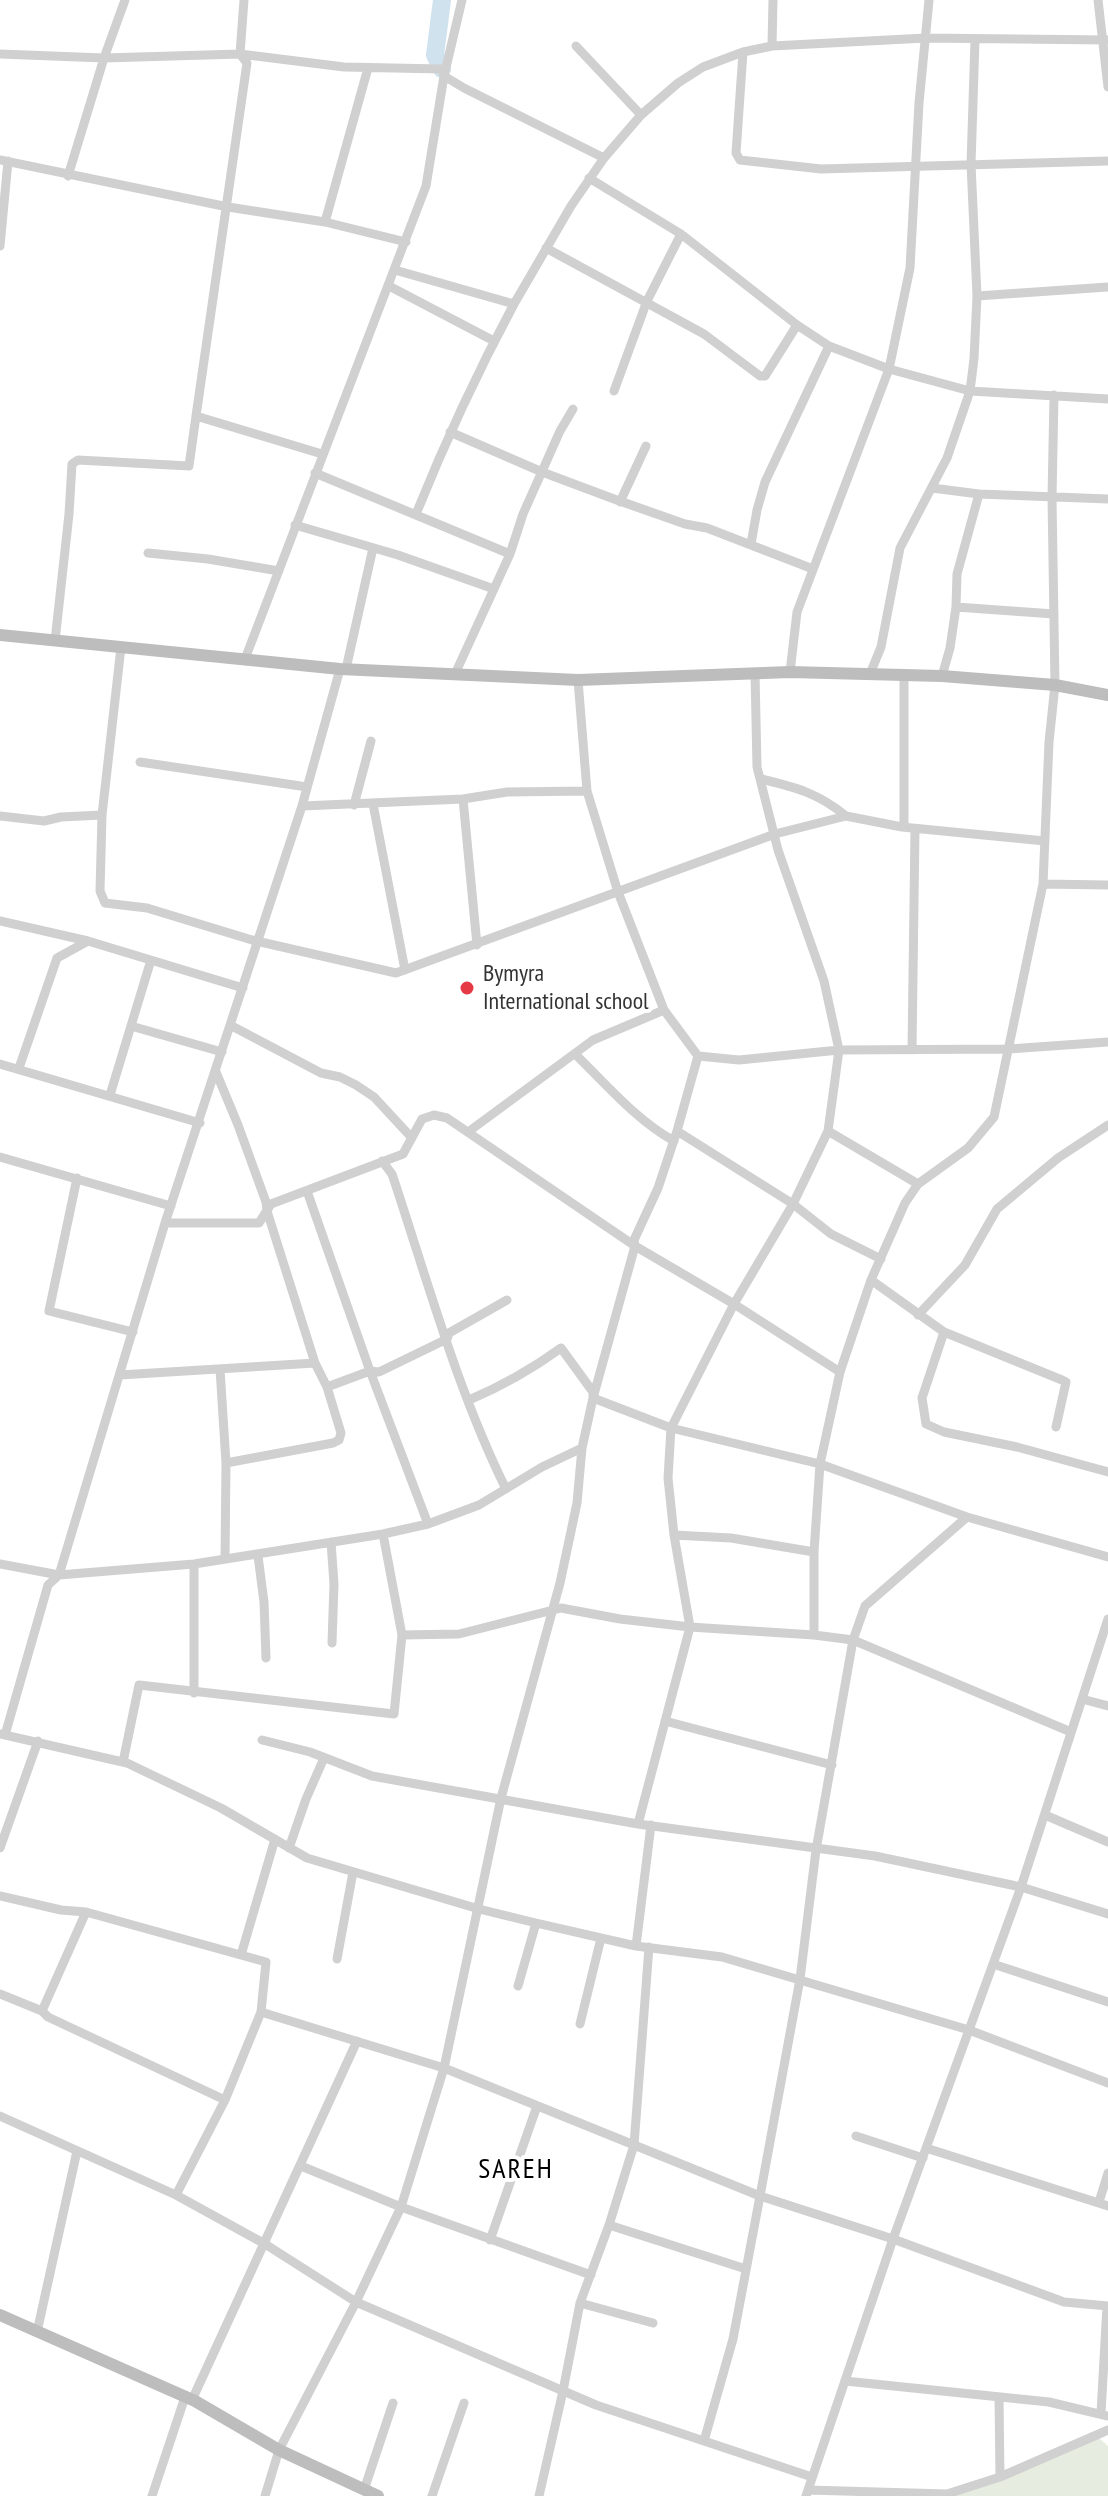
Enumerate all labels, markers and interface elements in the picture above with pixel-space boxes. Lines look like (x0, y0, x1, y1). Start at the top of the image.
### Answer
place label: Bymyra International school (483, 960, 649, 1016)
marker: Bymyra International school (458, 979, 476, 997)
district label: SAREH (478, 2153, 554, 2187)

